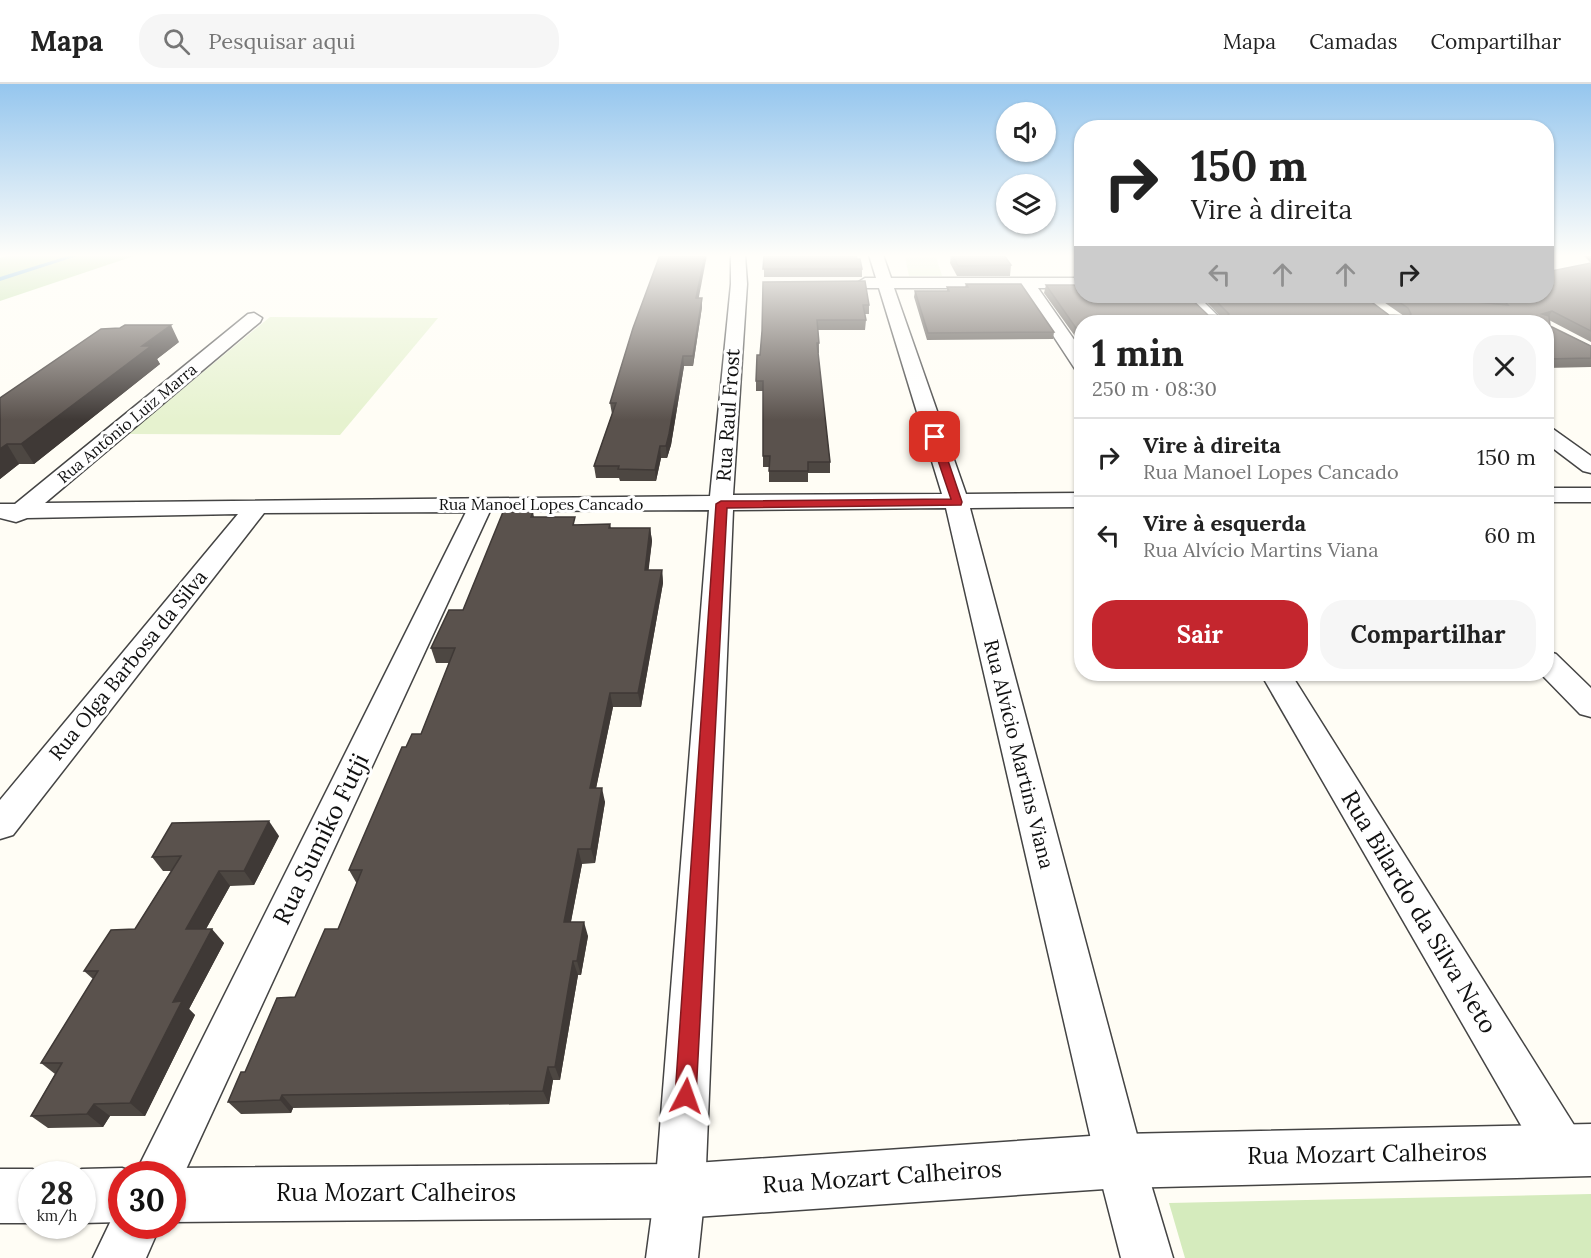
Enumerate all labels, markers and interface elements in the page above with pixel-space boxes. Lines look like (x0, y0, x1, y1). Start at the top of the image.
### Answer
search box (139, 14, 559, 68)
text: Mapa (30, 23, 103, 59)
icon: search (160, 25, 193, 58)
text: Pesquisar aqui (208, 27, 355, 55)
text: Mapa (1223, 28, 1276, 55)
text: Camadas (1309, 28, 1397, 55)
text: Compartilhar (1430, 28, 1561, 55)
map controls (996, 102, 1056, 234)
button: sound (996, 102, 1056, 162)
text: 150 m (1191, 139, 1307, 193)
icon: right (1092, 144, 1170, 222)
button: layers (996, 174, 1056, 234)
text: Vire à direita (1191, 192, 1352, 226)
icon: left (1203, 258, 1236, 291)
icon: ahead (1266, 258, 1299, 291)
icon: ahead (1329, 258, 1362, 291)
icon: right (1392, 258, 1425, 291)
text: 1 min (1092, 330, 1184, 376)
button: close (1473, 335, 1536, 398)
street label: Rua Raul Frost (710, 347, 745, 482)
street label: Rua Antônio Luiz Marra (53, 359, 201, 487)
text: 250 m · 08:30 (1092, 376, 1217, 401)
pin (909, 411, 960, 462)
icon: arrive (918, 420, 951, 453)
text: Vire à direita (1143, 431, 1281, 459)
icon: right (1092, 441, 1125, 474)
text: 150 m (1477, 443, 1536, 471)
text: Rua Manoel Lopes Cancado (1143, 459, 1399, 484)
street label: Rua Manoel Lopes Cancado (439, 494, 643, 514)
text: Vire à esquerda (1143, 509, 1306, 537)
icon: left (1092, 519, 1125, 552)
text: 60 m (1484, 521, 1536, 549)
text: Rua Alvício Martins Viana (1143, 537, 1379, 562)
street label: Rua Olga Barbosa da Silva (43, 565, 212, 765)
button: Sair (1092, 600, 1308, 669)
button: Compartilhar (1320, 600, 1536, 669)
street label: Rua Alvício Martins Viana (979, 637, 1060, 871)
street label: Rua Sumiko Futji (266, 748, 375, 929)
street label: Rua Bilardo da Silva Neto (1335, 785, 1504, 1039)
position arrow (654, 1064, 718, 1128)
street label: Rua Mozart Calheiros (1247, 1136, 1487, 1171)
street label: Rua Mozart Calheiros (761, 1153, 1003, 1200)
speed limit sign: 30 (108, 1161, 186, 1239)
text: 28 (40, 1174, 74, 1212)
street label: Rua Mozart Calheiros (276, 1177, 516, 1208)
text: km/h (37, 1206, 77, 1225)

